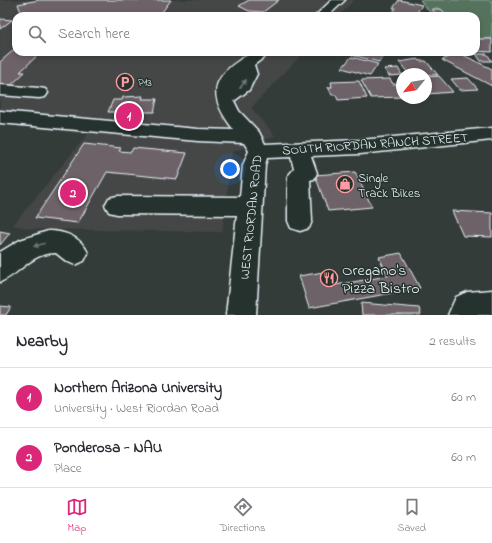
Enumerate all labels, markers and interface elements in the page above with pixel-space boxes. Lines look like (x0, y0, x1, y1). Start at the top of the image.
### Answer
search box (12, 12, 480, 56)
icon: search (26, 23, 48, 45)
text: Search here (58, 23, 130, 45)
north arrow (396, 68, 432, 104)
parking icon: P13 (115, 72, 135, 92)
place label: P13 (138, 75, 152, 91)
one-way arrow (239, 79, 247, 90)
pin: 1 (116, 101, 142, 131)
street label: SOUTH RIORDAN RANCH STREET (282, 128, 469, 160)
street label: WEST RIORDAN ROAD (236, 154, 267, 280)
your location (220, 159, 240, 179)
place label: Single Track Bikes (358, 169, 421, 203)
shop icon: Single Track Bikes (335, 174, 355, 194)
pin: 2 (60, 178, 86, 208)
one-way arrow (33, 242, 45, 248)
place label: Oregano's Pizza Bistro (342, 259, 420, 301)
restaurant icon: Oregano's Pizza Bistro (319, 268, 339, 288)
text: Nearby (16, 329, 68, 354)
text: 2 results (429, 332, 476, 351)
text: Northern Arizona University (54, 377, 222, 399)
text: 1 (27, 388, 31, 407)
text: 60 m (451, 388, 476, 407)
text: University · West Riordan Road (54, 399, 219, 418)
text: Ponderosa - NAU (54, 437, 162, 459)
text: 2 (26, 448, 32, 467)
text: 60 m (451, 448, 476, 467)
text: Place (54, 459, 82, 478)
tab: Map (66, 496, 88, 536)
tab: Directions (220, 496, 265, 536)
tab: Saved (397, 496, 426, 536)

